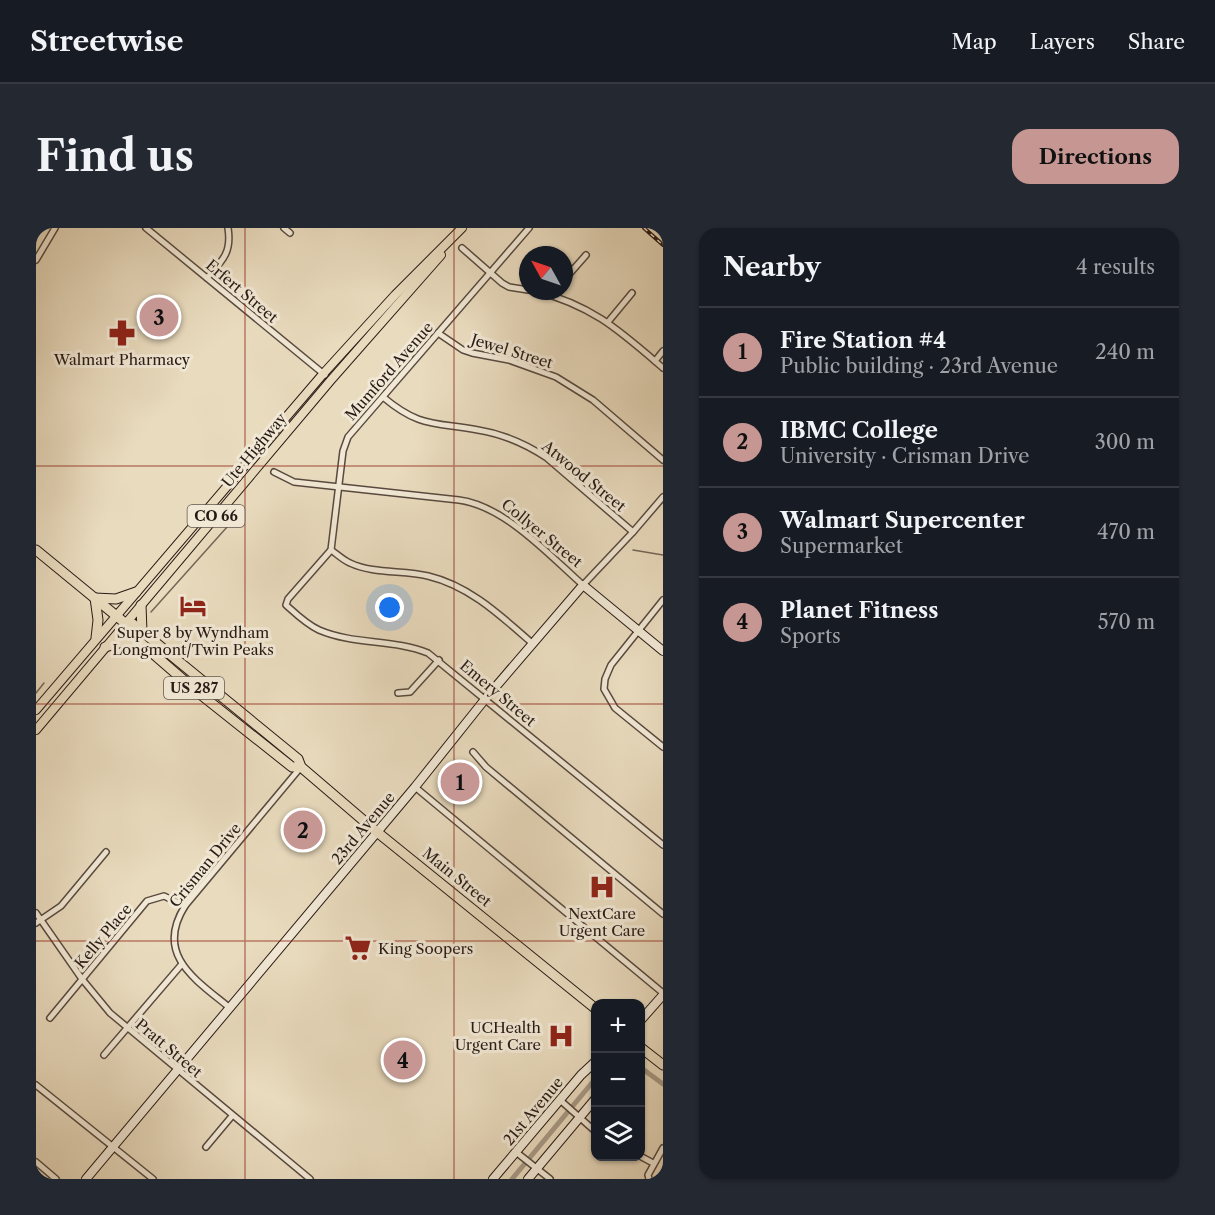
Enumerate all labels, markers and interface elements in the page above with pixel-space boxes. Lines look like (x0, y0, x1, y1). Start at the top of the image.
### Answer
text: Streetwise (30, 24, 184, 58)
text: Map (952, 29, 997, 54)
text: Layers (1030, 29, 1095, 54)
text: Share (1128, 29, 1185, 54)
button: Directions (1012, 129, 1179, 184)
text: Find us (36, 130, 194, 182)
north arrow (519, 246, 573, 300)
text: Nearby (723, 251, 821, 283)
street label: Erfert Street (202, 255, 282, 327)
text: 4 results (1076, 255, 1155, 279)
pin: 3 (140, 294, 178, 340)
pharmacy icon: Walmart Pharmacy (107, 318, 137, 348)
street label: Mumford Avenue (341, 318, 437, 424)
text: Fire Station #4 (780, 327, 946, 354)
street label: Jewel Street (467, 329, 556, 373)
text: 1 (738, 340, 747, 364)
text: 240 m (1095, 340, 1155, 364)
place label: Walmart Pharmacy (53, 350, 191, 369)
text: Public building · 23rd Avenue (780, 354, 1058, 378)
street label: Ute Highway (217, 409, 291, 491)
text: IBMC College (780, 417, 938, 444)
text: 2 (737, 430, 748, 454)
text: 300 m (1095, 430, 1155, 454)
street label: Atwood Street (537, 436, 630, 516)
text: University · Crisman Drive (780, 444, 1030, 468)
street label: Collyer Street (498, 495, 587, 572)
road number: CO 66 (188, 505, 244, 527)
text: Walmart Supercenter (780, 507, 1025, 534)
text: 3 (737, 520, 748, 544)
text: 470 m (1097, 520, 1155, 544)
text: Supermarket (780, 534, 903, 558)
hotel icon: Super 8 by Wyndham Longmont/Twin Peaks (178, 591, 208, 621)
your location (375, 593, 404, 622)
text: Planet Fitness (780, 597, 938, 624)
text: 4 (737, 610, 748, 634)
text: 570 m (1098, 610, 1155, 634)
place label: Super 8 by Wyndham Longmont/Twin Peaks (112, 623, 274, 659)
text: Sports (780, 624, 841, 648)
street label: Emery Street (456, 656, 540, 731)
road number: US 287 (164, 677, 224, 699)
pin: 1 (440, 760, 480, 804)
street label: 23rd Avenue (327, 788, 399, 868)
pin: 2 (284, 808, 322, 852)
street label: Crisman Drive (165, 819, 245, 911)
street label: Main Street (419, 843, 496, 911)
hospital icon: NextCare Urgent Care (587, 872, 617, 902)
street label: Kelly Place (70, 900, 136, 972)
place label: NextCare Urgent Care (559, 904, 645, 940)
supermarket icon: King Soopers (343, 933, 373, 963)
place label: King Soopers (378, 939, 473, 958)
map controls (591, 999, 645, 1161)
button: + (591, 999, 645, 1053)
street label: Pratt Street (132, 1015, 207, 1082)
place label: UCHealth Urgent Care (455, 1018, 542, 1054)
hospital icon: UCHealth Urgent Care (546, 1021, 576, 1051)
pin: 4 (384, 1038, 422, 1082)
button: − (591, 1053, 645, 1107)
street label: 21st Avenue (499, 1073, 567, 1149)
button: layers (591, 1107, 645, 1161)

